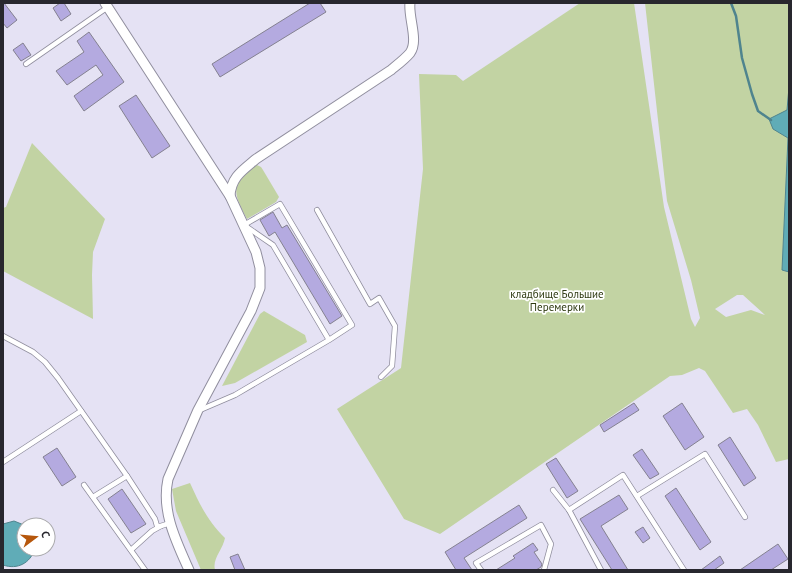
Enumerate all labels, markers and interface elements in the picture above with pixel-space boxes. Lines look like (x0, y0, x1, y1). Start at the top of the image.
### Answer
park label: кладбище Большие Перемерки (510, 287, 604, 314)
north arrow (16, 517, 56, 557)
text: С (38, 529, 53, 539)

